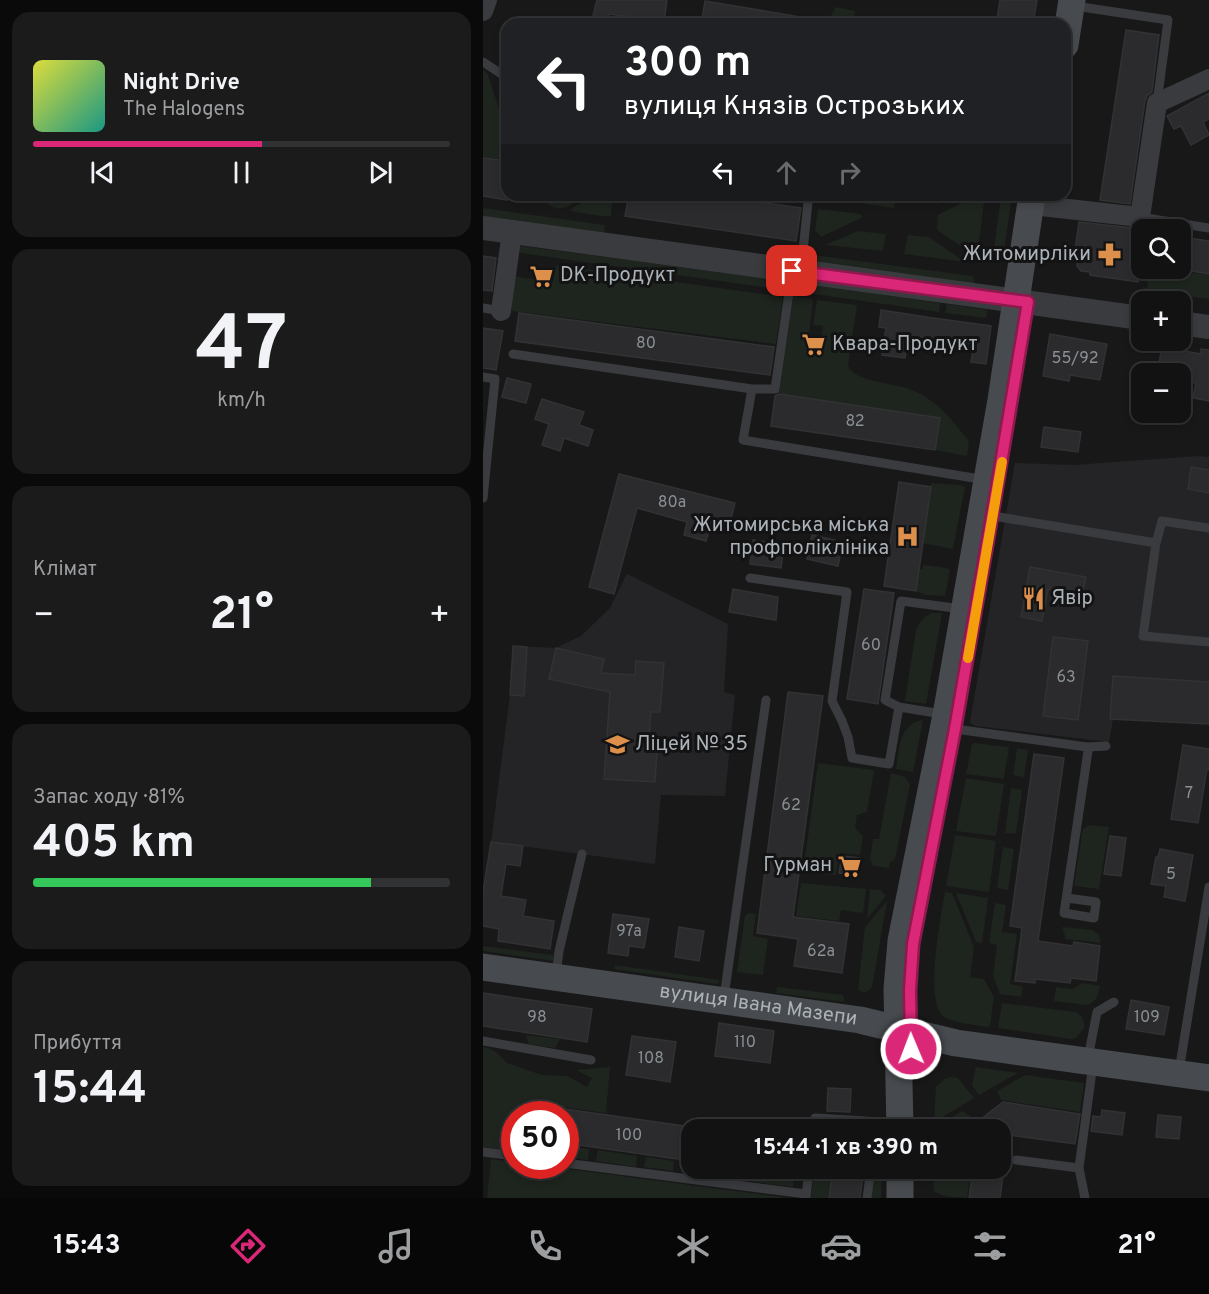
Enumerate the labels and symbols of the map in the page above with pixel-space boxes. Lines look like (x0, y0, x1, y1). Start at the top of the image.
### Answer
place label: Житомирліки (962, 242, 1091, 268)
pharmacy icon: Житомирліки (1096, 242, 1122, 268)
pin (766, 245, 817, 296)
supermarket icon: DK-Продукт (529, 263, 555, 289)
place label: DK-Продукт (560, 263, 675, 289)
supermarket icon: Квара-Продукт (801, 332, 827, 358)
place label: Квара-Продукт (832, 332, 977, 358)
house number: 80 (636, 334, 656, 354)
house number: 55/92 (1051, 349, 1099, 369)
house number: 82 (845, 412, 865, 432)
house number: 80а (658, 493, 686, 513)
place label: Житомирська міська профполіклініка (693, 513, 889, 562)
hospital icon: Житомирська міська профполіклініка (894, 524, 920, 550)
restaurant icon: Явір (1020, 586, 1046, 612)
place label: Явір (1051, 586, 1093, 612)
house number: 60 (861, 636, 881, 656)
house number: 63 (1056, 668, 1076, 688)
school or university icon: Ліцей № 35 (604, 732, 630, 758)
place label: Ліцей № 35 (635, 732, 748, 758)
house number: 7 (1185, 784, 1193, 804)
house number: 62 (781, 796, 801, 816)
place label: Гурман (763, 853, 832, 879)
supermarket icon: Гурман (837, 853, 863, 879)
house number: 5 (1166, 865, 1176, 885)
house number: 97а (616, 922, 642, 942)
house number: 62а (807, 942, 835, 962)
street label: вулиця Івана Мазепи (658, 979, 859, 1032)
house number: 98 (527, 1008, 547, 1028)
house number: 109 (1134, 1008, 1160, 1028)
position arrow (879, 1017, 943, 1081)
house number: 110 (734, 1033, 756, 1053)
house number: 108 (638, 1049, 664, 1069)
speed limit sign: 50 (501, 1101, 579, 1179)
house number: 100 (616, 1126, 642, 1146)

